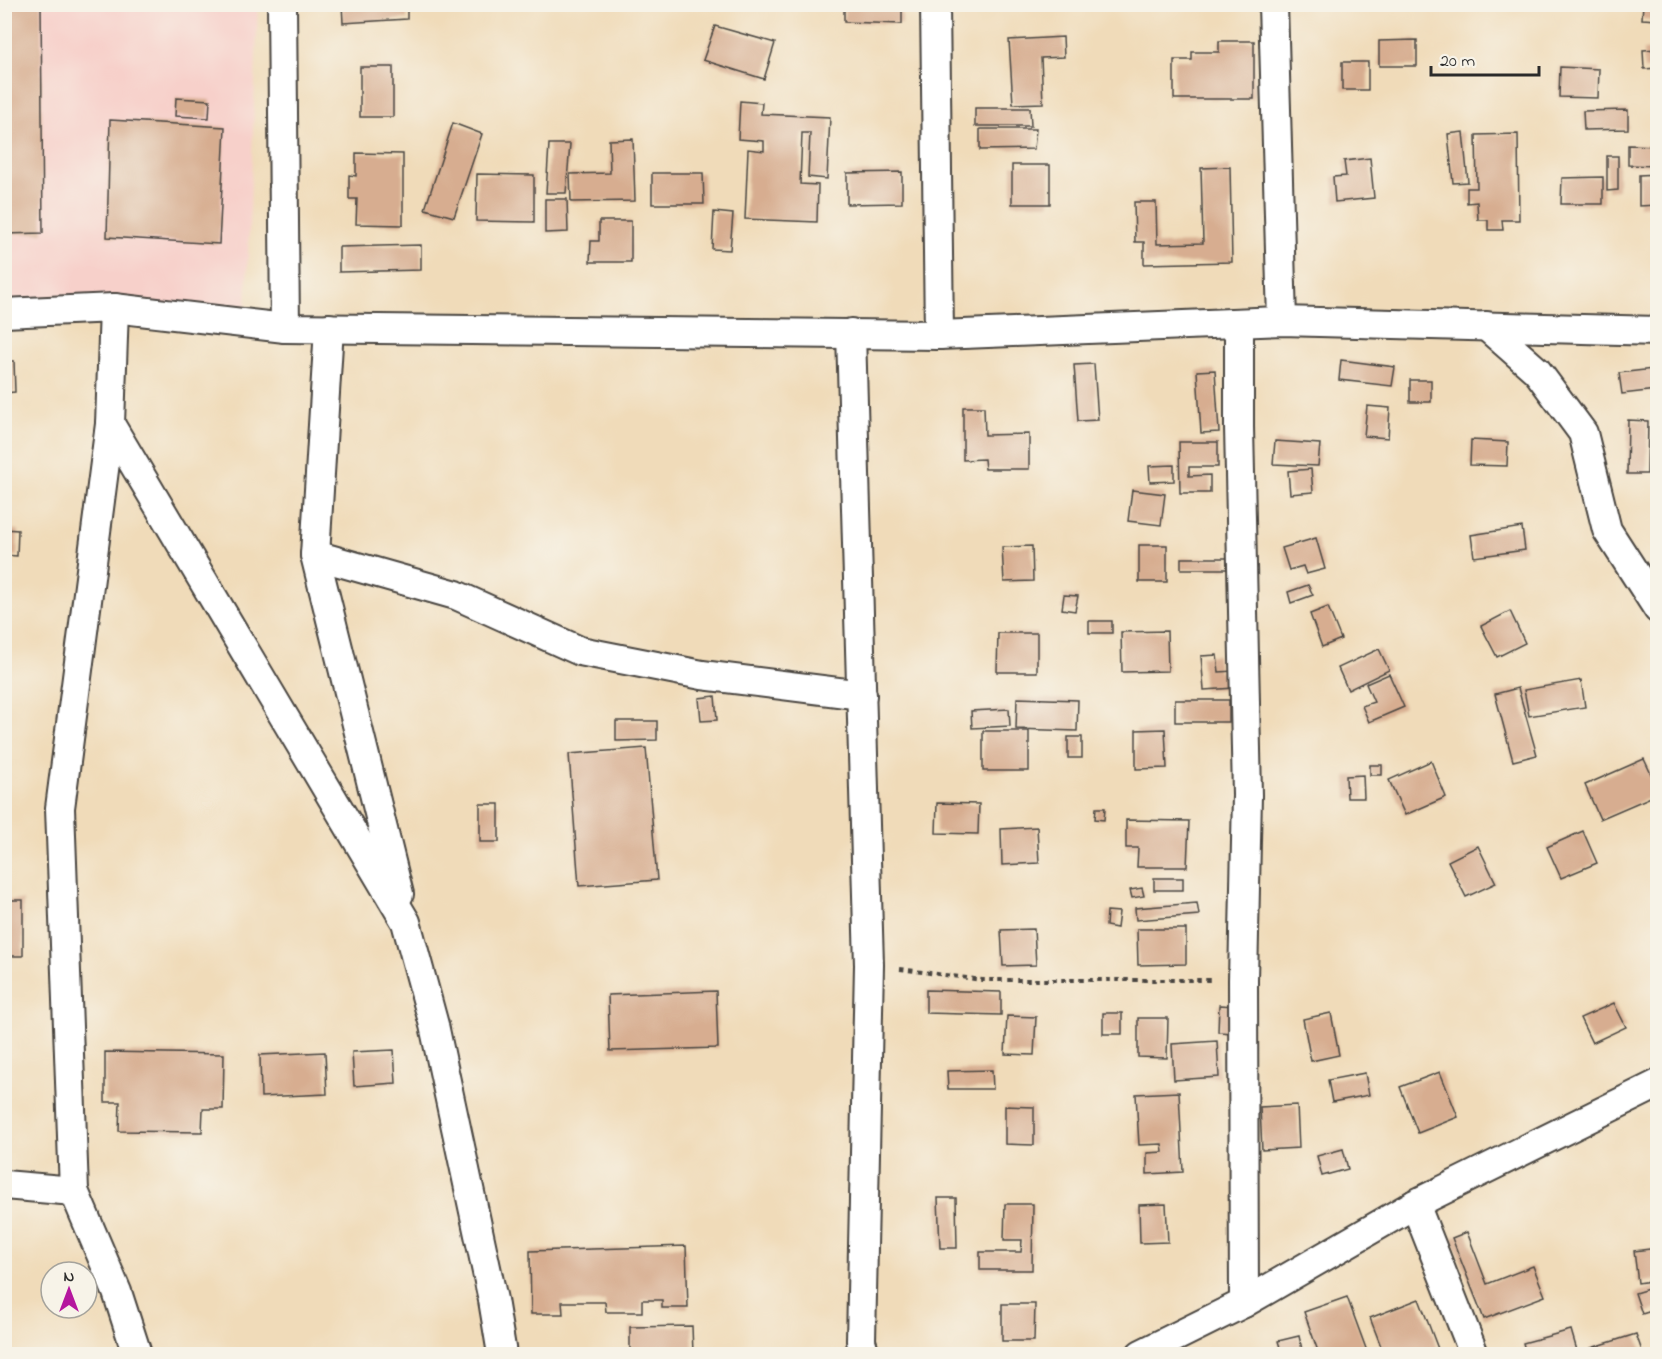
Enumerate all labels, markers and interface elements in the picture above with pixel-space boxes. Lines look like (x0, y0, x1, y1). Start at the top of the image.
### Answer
scale bar (1431, 39, 1539, 77)
text: 20 m (1440, 49, 1475, 75)
north arrow (39, 1260, 99, 1320)
text: N (64, 1265, 75, 1289)

